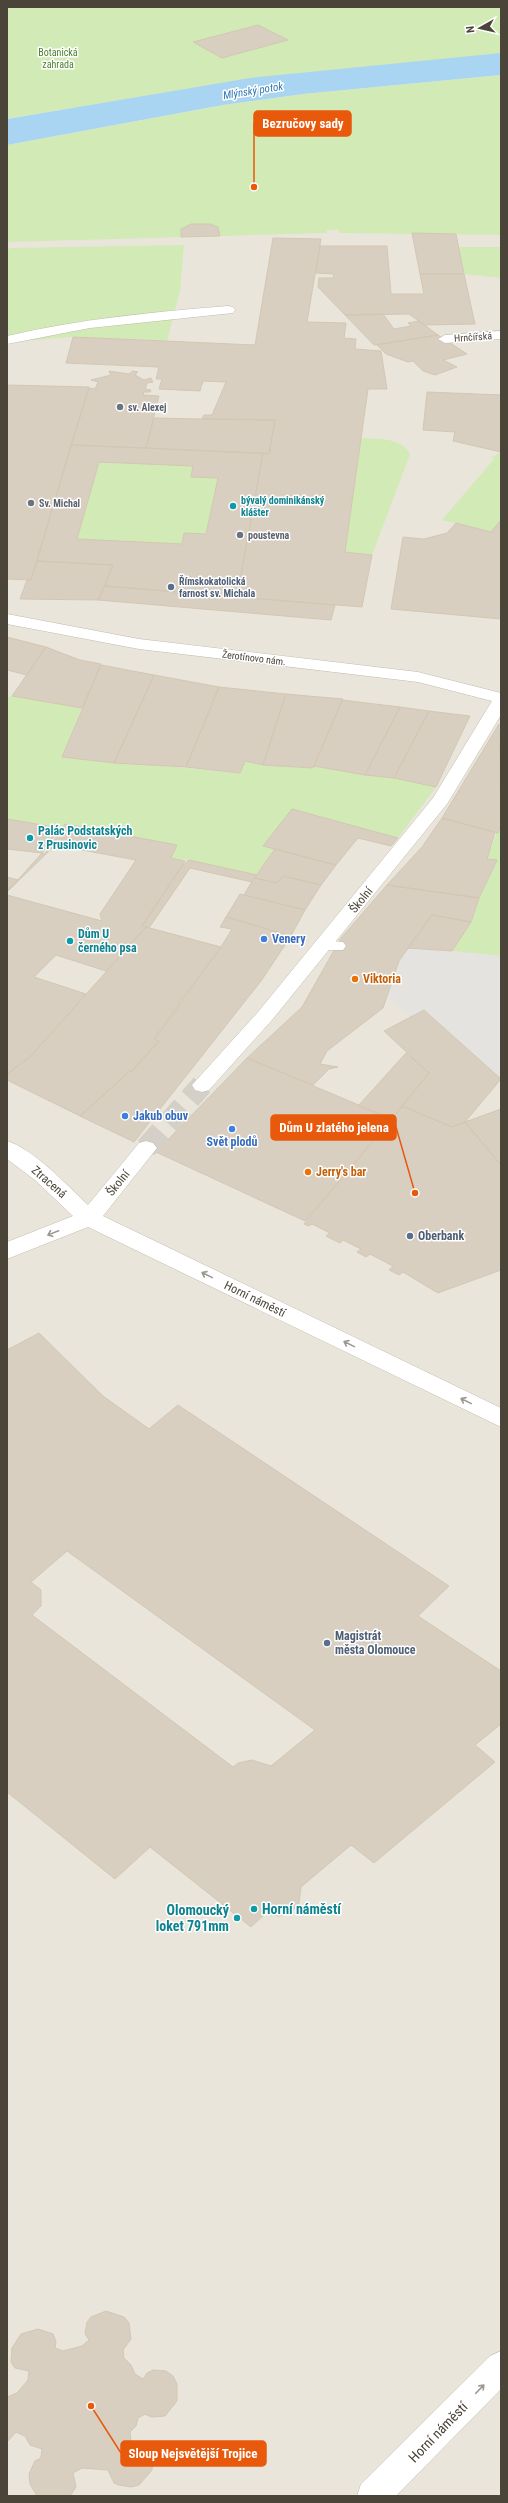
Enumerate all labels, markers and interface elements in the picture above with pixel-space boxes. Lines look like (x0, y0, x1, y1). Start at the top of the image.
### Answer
north arrow (460, 8, 500, 48)
text: N (464, 25, 477, 34)
park label: Botanická zahrada (38, 47, 78, 70)
water label: Mlýnský potok (222, 80, 284, 102)
callout: Bezručovy sady (254, 111, 351, 136)
text: Bezručovy sady (262, 116, 344, 131)
street label: Hrnčířská (454, 330, 493, 344)
marker: sv. Alexej (115, 402, 125, 412)
place label: sv. Alexej (128, 402, 166, 413)
place label: bývalý dominikánský klášter (241, 495, 325, 518)
marker: Sv. Michal (26, 498, 36, 508)
place label: Sv. Michal (39, 498, 80, 509)
marker: bývalý dominikánský klášter (228, 501, 238, 511)
marker: poustevna (235, 530, 245, 540)
place label: poustevna (248, 530, 290, 541)
place label: Římskokatolická farnost sv. Michala (179, 575, 255, 599)
marker: Římskokatolická farnost sv. Michala (166, 582, 176, 592)
street label: Žerotínovo nám. (221, 648, 287, 667)
place label: Palác Podstatských z Prusinovic (38, 824, 132, 852)
marker: Palác Podstatských z Prusinovic (25, 833, 35, 843)
street label: Školní (346, 883, 376, 916)
place label: Dům U černého psa (78, 927, 137, 955)
place label: Venery (272, 932, 306, 946)
marker: Venery (259, 934, 269, 944)
marker: Dům U černého psa (65, 936, 75, 946)
place label: Viktoria (363, 972, 401, 986)
marker: Viktoria (350, 974, 360, 984)
place label: Jakub obuv (133, 1109, 189, 1123)
marker: Jakub obuv (120, 1111, 130, 1121)
callout: Dům U zlatého jelena (271, 1115, 396, 1140)
text: Dům U zlatého jelena (279, 1120, 389, 1135)
marker: Svět plodů (227, 1124, 237, 1134)
place label: Svět plodů (207, 1135, 257, 1149)
street label: Ztracená (29, 1163, 70, 1201)
place label: Jerry's bar (316, 1165, 366, 1179)
street label: Školní (103, 1166, 133, 1199)
marker: Jerry's bar (303, 1167, 313, 1177)
one-way arrow (48, 1229, 60, 1237)
place label: Oberbank (418, 1229, 464, 1243)
marker: Oberbank (405, 1231, 415, 1241)
one-way arrow (201, 1271, 213, 1278)
street label: Horní náměstí (222, 1278, 289, 1320)
one-way arrow (343, 1340, 355, 1347)
one-way arrow (460, 1397, 472, 1404)
place label: Magistrát města Olomouce (335, 1629, 416, 1657)
marker: Magistrát města Olomouce (322, 1638, 332, 1648)
place label: Horní náměstí (262, 1901, 342, 1917)
place label: Olomoucký loket 791mm (156, 1902, 230, 1934)
marker: Horní náměstí (249, 1904, 259, 1914)
marker: Olomoucký loket 791mm (232, 1913, 242, 1923)
one-way arrow (475, 2384, 485, 2394)
street label: Horní náměstí (405, 2398, 471, 2465)
callout: Sloup Nejsvětější Trojice (121, 2441, 266, 2466)
text: Sloup Nejsvětější Trojice (129, 2446, 258, 2461)

